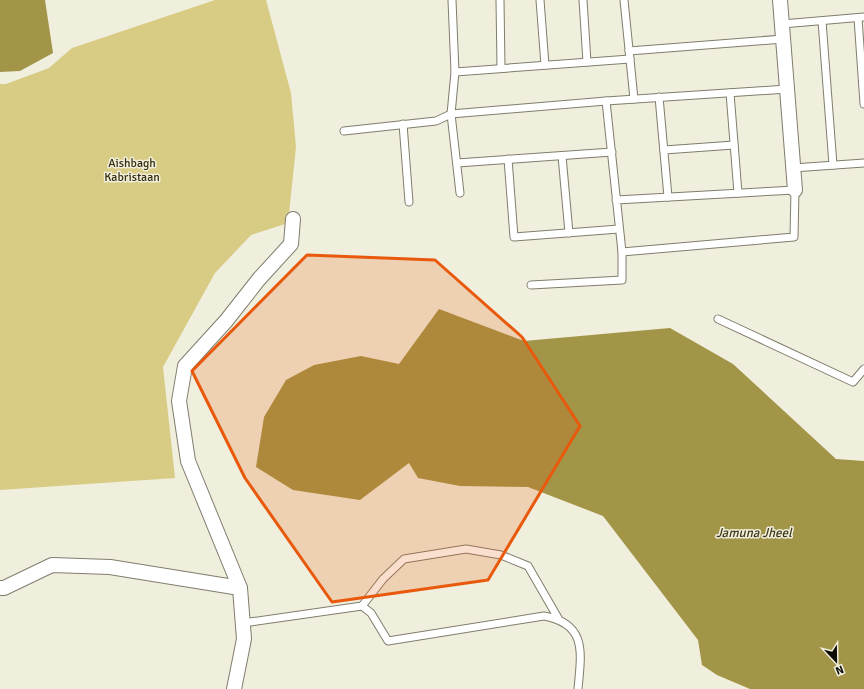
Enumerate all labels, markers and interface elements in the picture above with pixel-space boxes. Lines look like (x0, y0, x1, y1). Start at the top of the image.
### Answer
park label: Aishbagh Kabristaan (104, 156, 160, 185)
water label: Jamuna Jheel (716, 525, 793, 541)
north arrow (816, 641, 856, 681)
text: N (834, 662, 846, 677)

